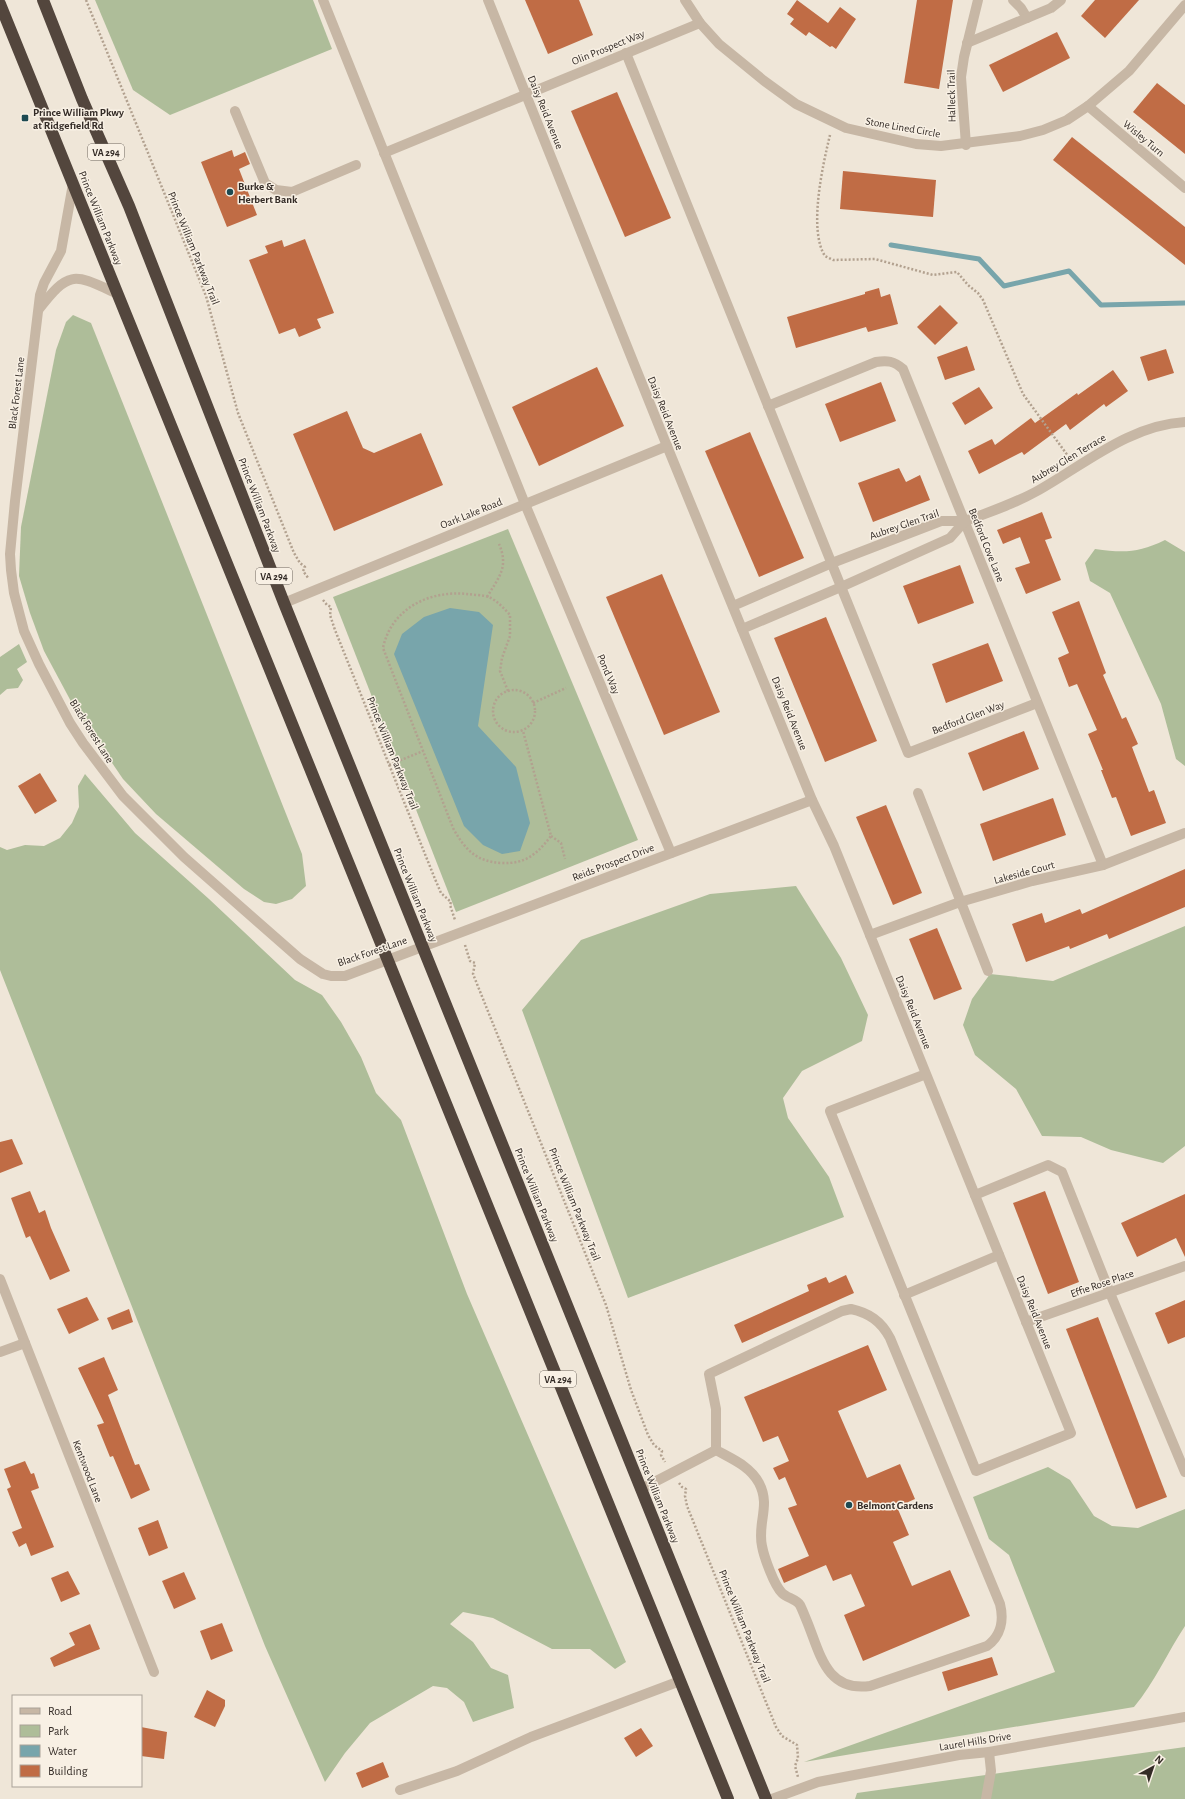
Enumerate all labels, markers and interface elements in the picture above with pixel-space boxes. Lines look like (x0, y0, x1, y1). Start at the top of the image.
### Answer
street label: Olin Prospect Way (570, 28, 646, 67)
street label: Halleck Trail (946, 70, 957, 122)
street label: Daisy Reid Avenue (526, 74, 565, 151)
place label: Prince William Pkwy at Ridgefield Rd (33, 107, 124, 131)
marker: Prince William Pkwy at Ridgefield Rd (20, 113, 30, 123)
street label: Stone Lined Circle (865, 115, 941, 139)
street label: Wisley Turn (1121, 118, 1166, 159)
road number: VA 294 (88, 144, 124, 160)
street label: Prince William Parkway (77, 169, 125, 267)
place label: Burke & Herbert Bank (238, 181, 298, 205)
marker: Burke & Herbert Bank (225, 187, 235, 197)
street label: Prince William Parkway Trail (166, 190, 221, 306)
street label: Black Forest Lane (7, 356, 26, 430)
street label: Daisy Reid Avenue (646, 375, 685, 452)
street label: Aubrey Glen Terrace (1029, 432, 1108, 485)
street label: Prince William Parkway (236, 456, 283, 554)
street label: Oark Lake Road (439, 496, 504, 531)
street label: Aubrey Glen Trail (868, 507, 940, 542)
street label: Bedford Cove Lane (967, 507, 1006, 584)
road number: VA 294 (256, 568, 292, 584)
street label: Pond Way (595, 652, 622, 696)
street label: Daisy Reid Avenue (770, 675, 809, 752)
street label: Prince William Parkway Trail (365, 695, 420, 811)
street label: Black Forest Lane (68, 698, 116, 765)
street label: Bedford Glen Way (930, 698, 1006, 736)
street label: Reids Prospect Drive (571, 842, 656, 883)
street label: Prince William Parkway (392, 846, 440, 944)
street label: Lakeside Court (993, 859, 1056, 886)
street label: Black Forest Lane (336, 934, 408, 969)
street label: Daisy Reid Avenue (894, 974, 933, 1051)
street label: Prince William Parkway (513, 1146, 561, 1244)
street label: Prince William Parkway Trail (547, 1146, 602, 1262)
street label: Effie Rose Place (1069, 1267, 1135, 1299)
street label: Daisy Reid Avenue (1015, 1274, 1054, 1351)
road number: VA 294 (540, 1371, 576, 1387)
street label: Kentwood Lane (71, 1438, 104, 1504)
street label: Prince William Parkway (634, 1447, 682, 1545)
marker: Belmont Gardens (844, 1500, 854, 1510)
place label: Belmont Gardens (857, 1500, 933, 1511)
street label: Prince William Parkway Trail (717, 1568, 772, 1684)
legend (12, 1695, 142, 1787)
text: Road (48, 1705, 72, 1717)
text: Park (48, 1725, 69, 1737)
street label: Laurel Hills Drive (938, 1730, 1012, 1753)
text: Water (48, 1745, 77, 1757)
north arrow (1133, 1747, 1173, 1787)
text: N (1153, 1753, 1166, 1766)
text: Building (48, 1765, 88, 1777)

